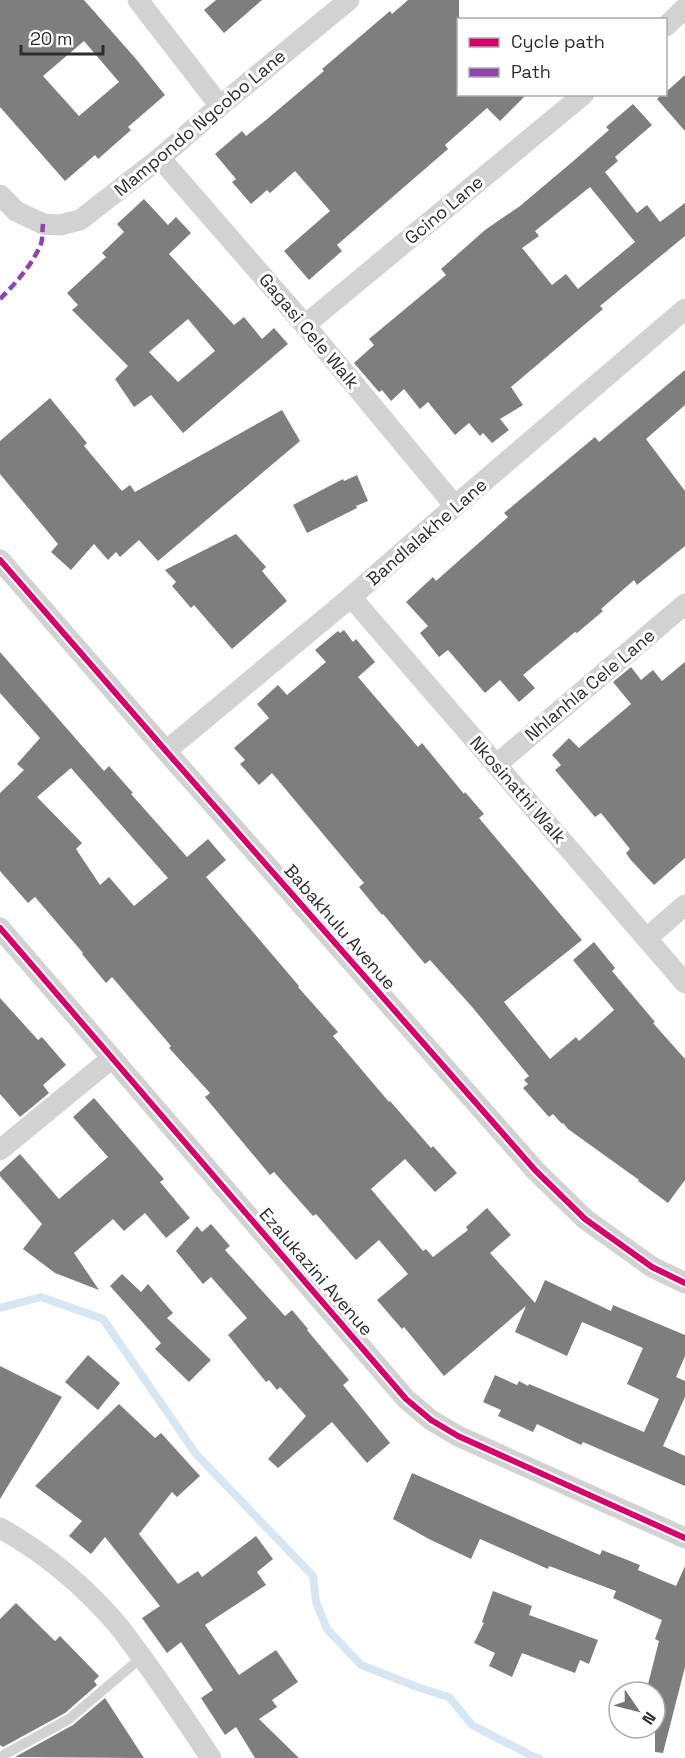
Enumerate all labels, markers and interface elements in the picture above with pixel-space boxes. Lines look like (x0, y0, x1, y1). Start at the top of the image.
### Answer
scale bar (21, 18, 104, 56)
legend (457, 18, 667, 96)
text: 20 m (30, 27, 73, 50)
text: Cycle path (511, 30, 605, 53)
street label: Mampondo Ngcobo Lane (109, 44, 290, 201)
text: Path (511, 60, 551, 83)
street label: Gcino Lane (400, 170, 488, 249)
street label: Gagasi Cele Walk (254, 268, 365, 394)
street label: Bandlalakhe Lane (362, 473, 492, 590)
street label: Nhlanhla Cele Lane (520, 623, 659, 746)
street label: Nkosinathi Walk (465, 731, 572, 848)
street label: Babakhulu Avenue (279, 859, 401, 994)
street label: Ezalukazini Avenue (254, 1203, 378, 1340)
north arrow (607, 1680, 667, 1740)
text: N (637, 1708, 661, 1729)

